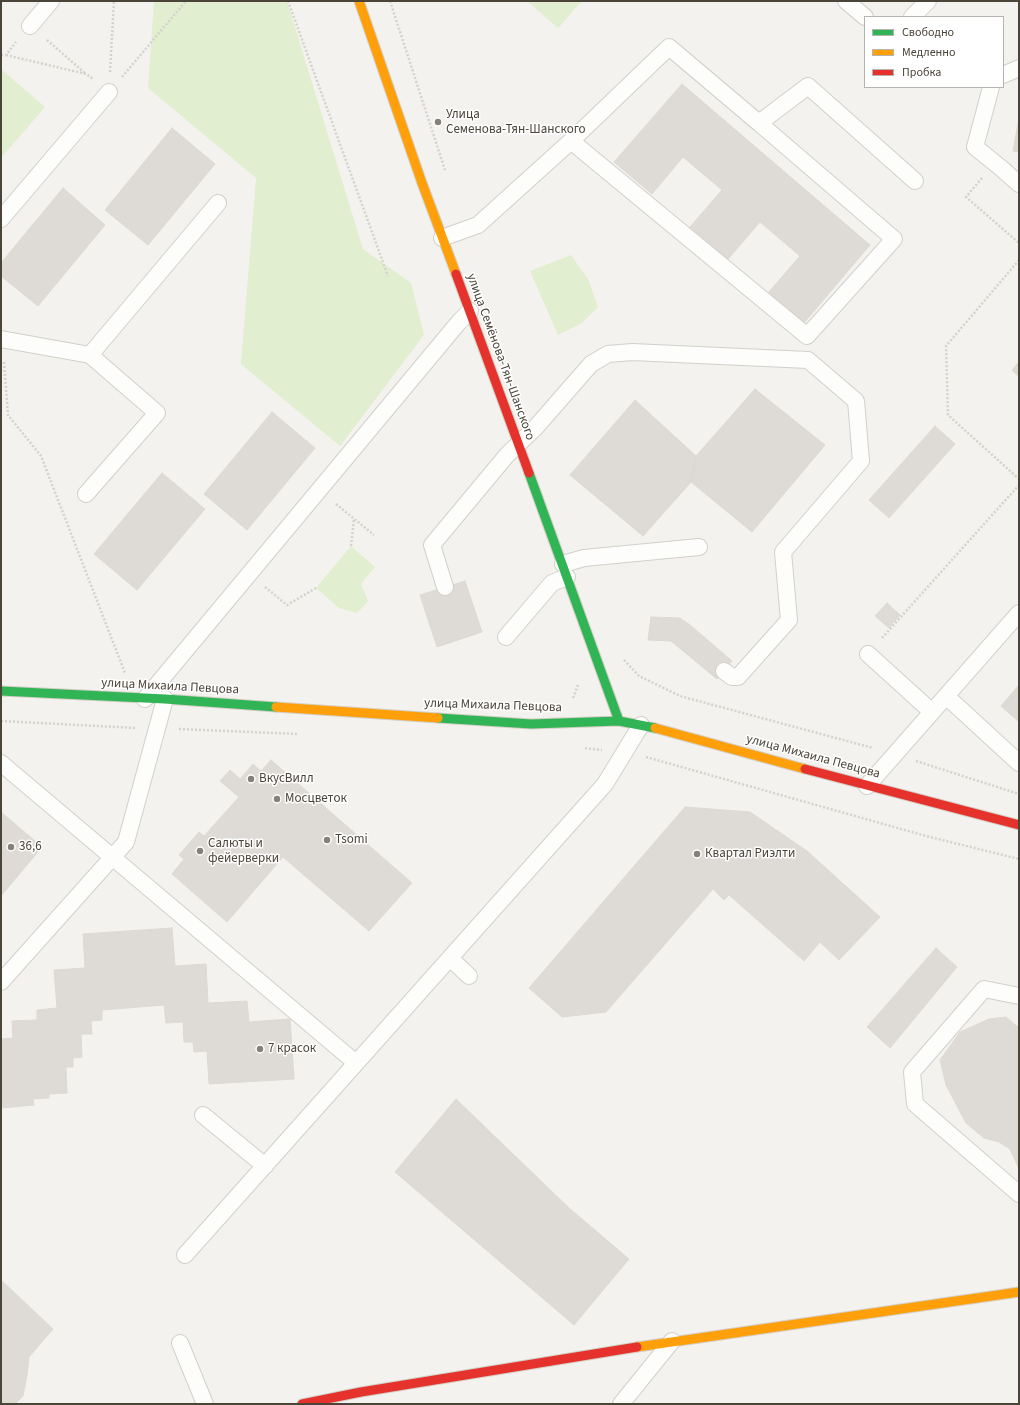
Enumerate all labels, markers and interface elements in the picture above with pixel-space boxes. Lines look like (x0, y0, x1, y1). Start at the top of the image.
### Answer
legend (864, 16, 1004, 88)
text: Свободно (902, 24, 954, 41)
text: Медленно (902, 44, 956, 61)
text: Пробка (902, 64, 941, 81)
place label: Улица Семенова-Тян-Шанского (446, 107, 586, 138)
marker: Улица Семенова-Тян-Шанского (433, 117, 443, 127)
street label: улица Семёнова-Тян-Шанского (463, 272, 537, 442)
street label: улица Михаила Певцова (101, 676, 239, 698)
street label: улица Михаила Певцова (424, 696, 562, 716)
street label: улица Михаила Певцова (744, 732, 882, 782)
place label: ВкусВилл (259, 771, 314, 787)
marker: ВкусВилл (246, 774, 256, 784)
place label: Мосцветок (285, 791, 347, 807)
marker: Мосцветок (272, 794, 282, 804)
place label: Tsomi (335, 832, 368, 848)
marker: Tsomi (322, 835, 332, 845)
place label: Салюты и фейерверки (208, 836, 279, 867)
place label: 36,6 (19, 839, 42, 855)
marker: 36,6 (6, 842, 16, 852)
marker: Салюты и фейерверки (195, 846, 205, 856)
place label: Квартал Риэлти (705, 846, 795, 862)
marker: Квартал Риэлти (692, 849, 702, 859)
place label: 7 красок (268, 1041, 316, 1057)
marker: 7 красок (255, 1044, 265, 1054)

